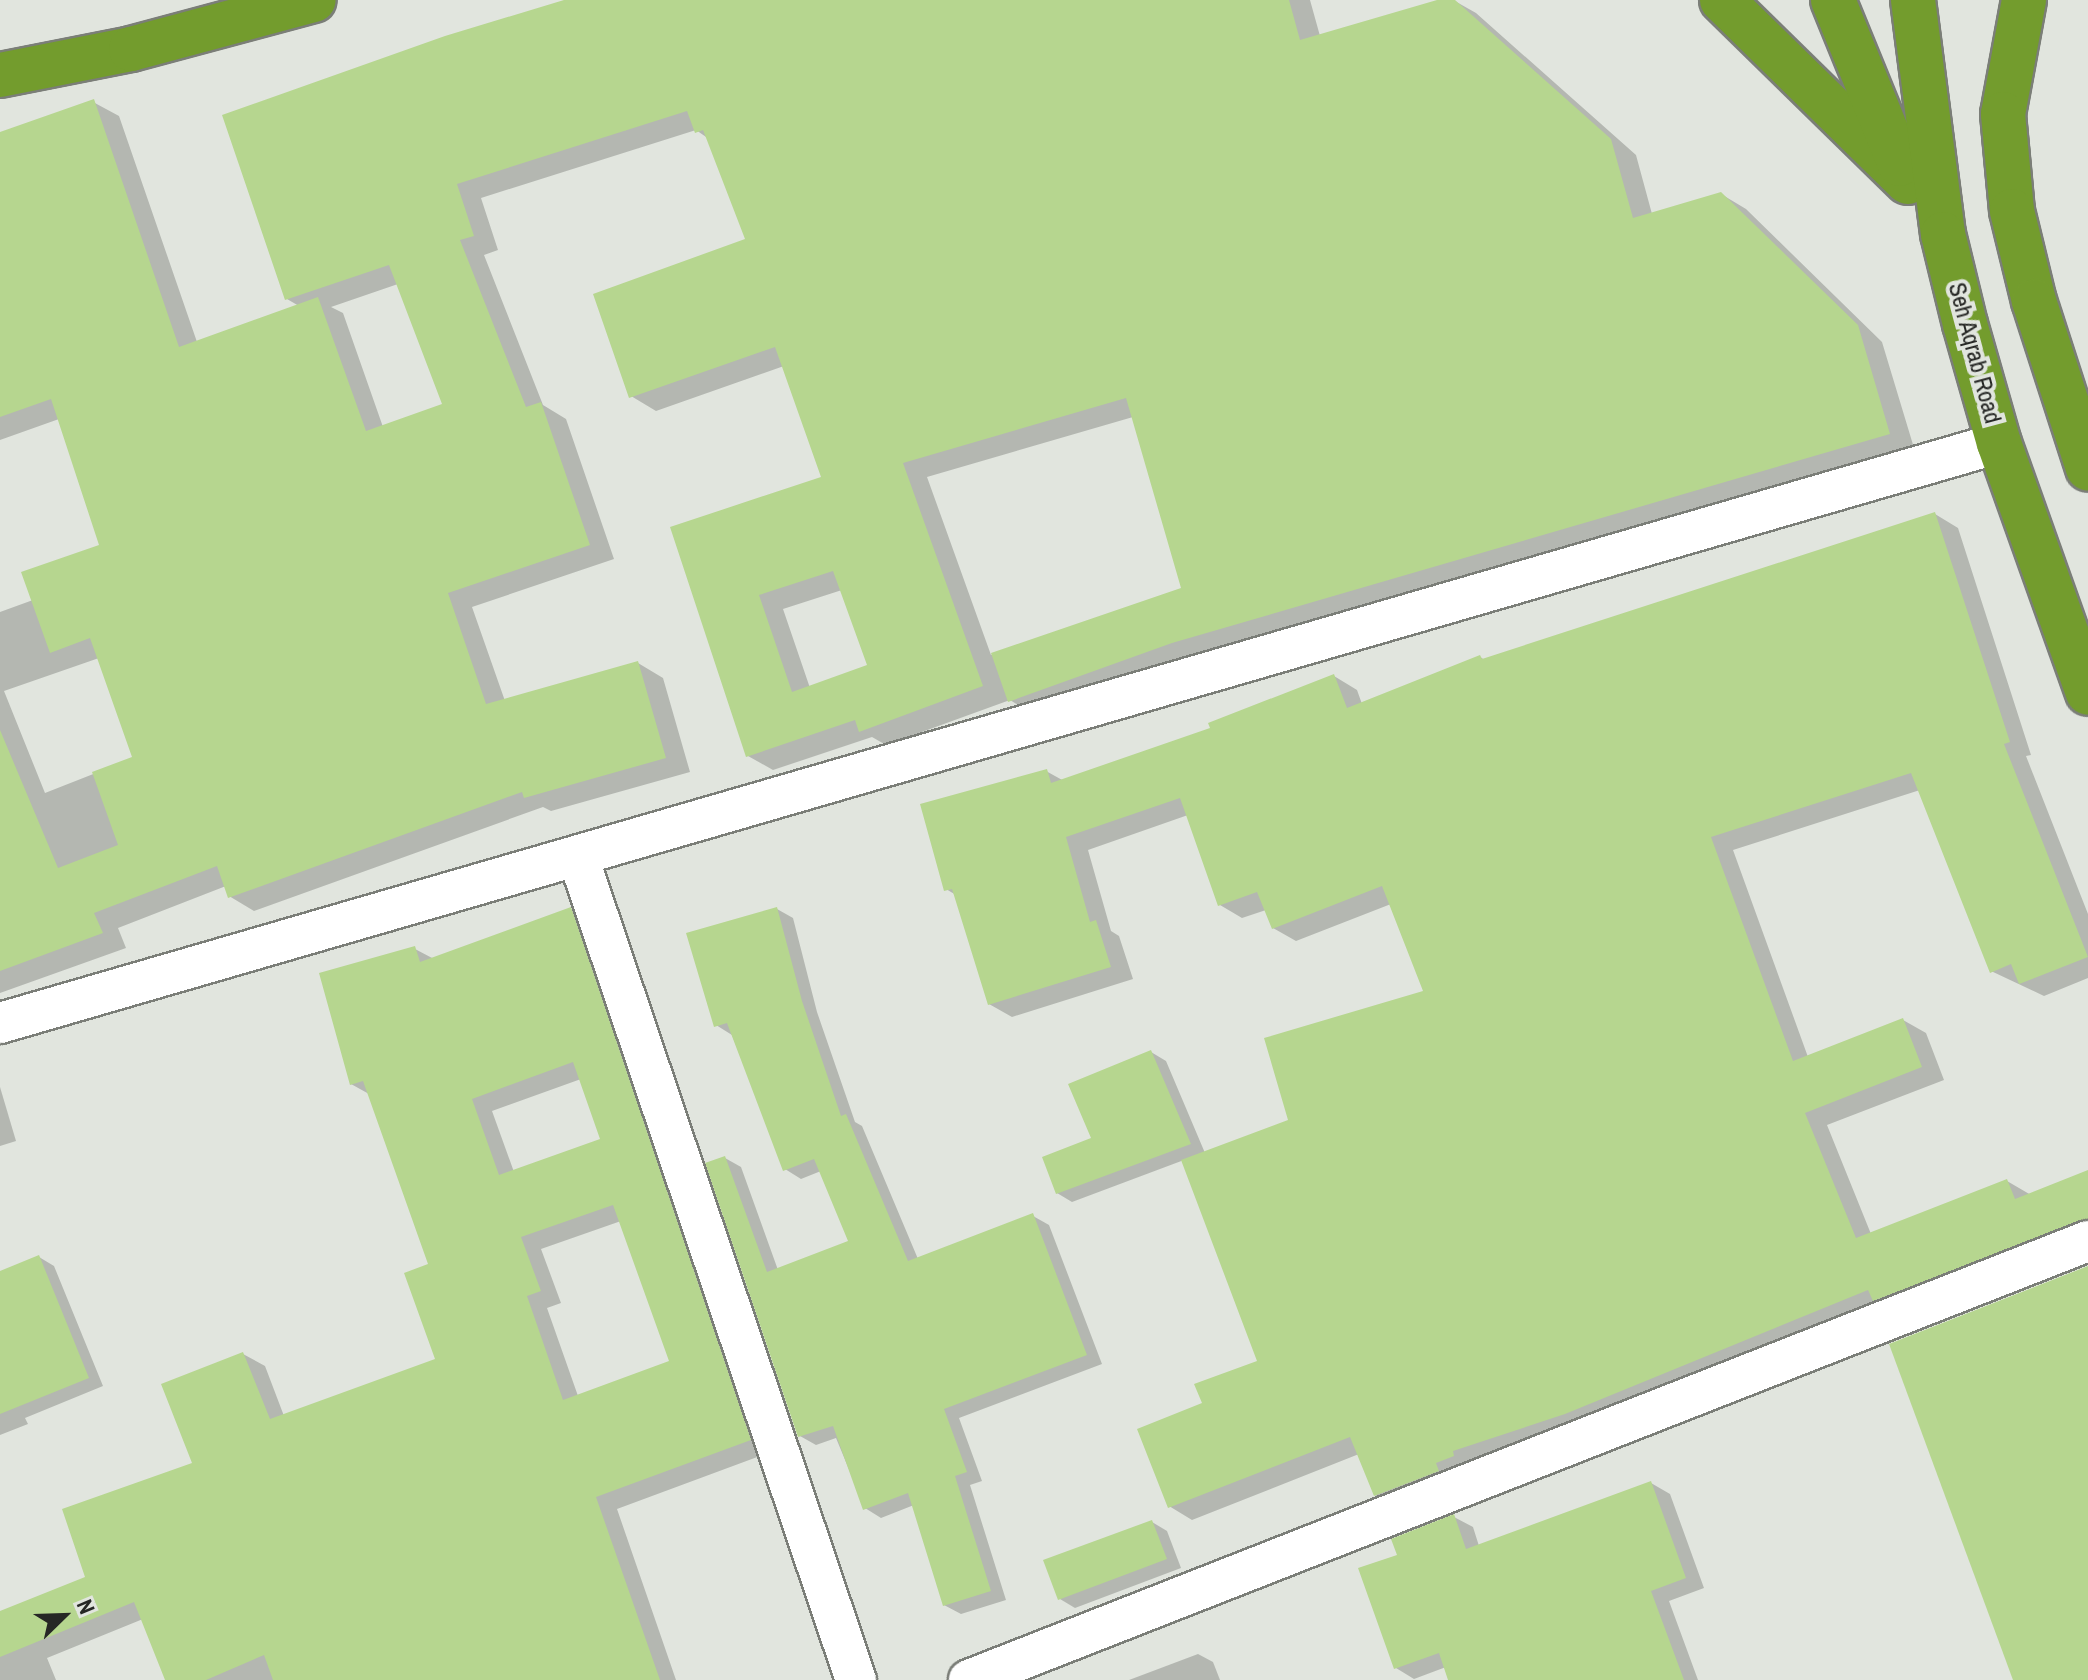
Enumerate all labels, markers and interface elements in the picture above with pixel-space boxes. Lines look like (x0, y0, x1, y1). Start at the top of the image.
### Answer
street label: Seh Aqrab Road (1942, 279, 2008, 427)
north arrow (24, 1576, 104, 1656)
text: N (70, 1595, 102, 1618)

